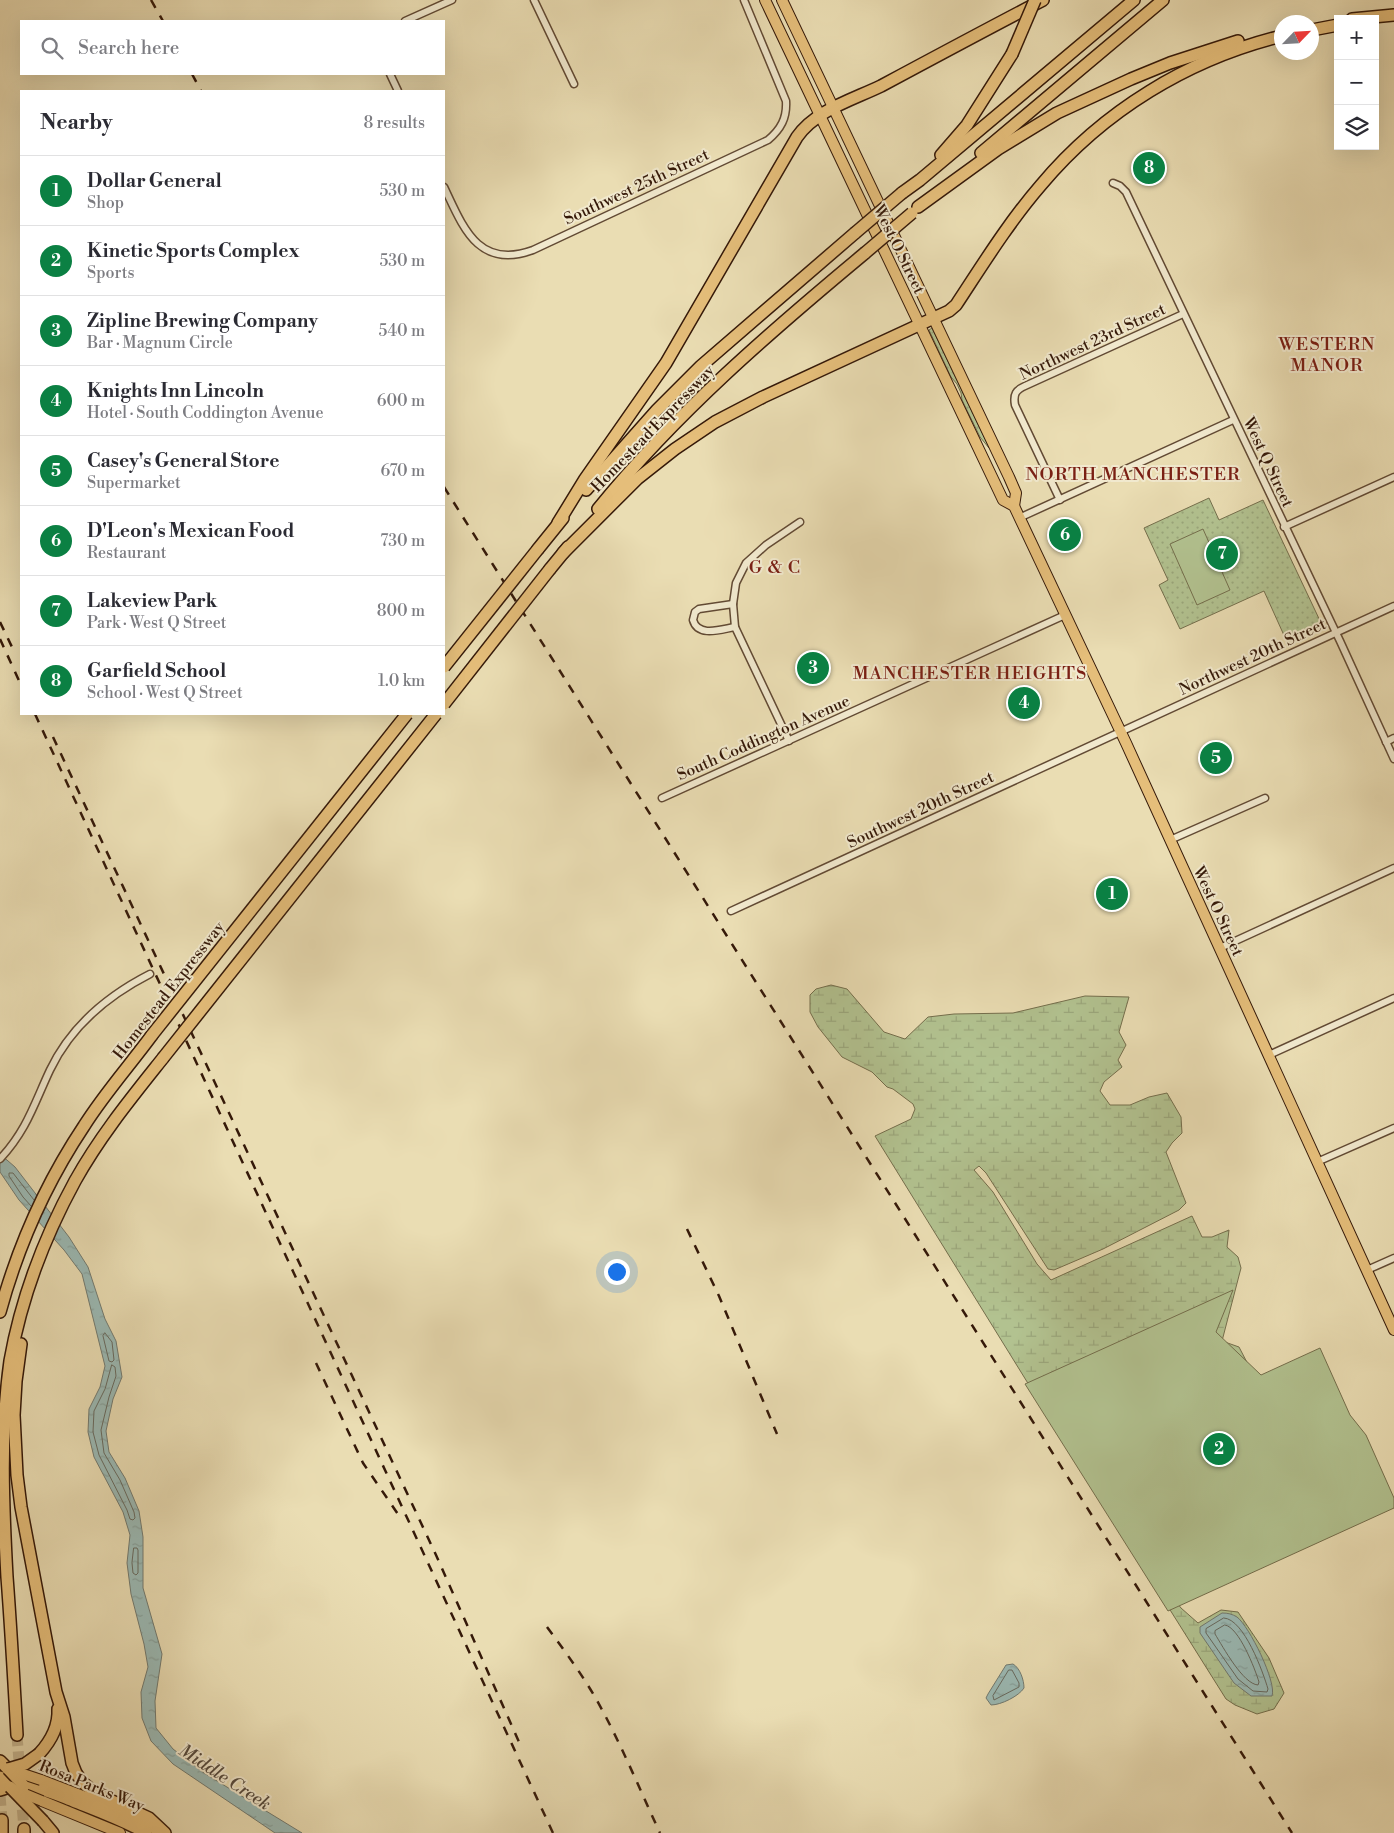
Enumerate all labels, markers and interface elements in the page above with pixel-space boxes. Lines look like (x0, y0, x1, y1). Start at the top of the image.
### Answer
north arrow (1274, 15, 1319, 60)
map controls (1334, 15, 1379, 150)
button: + (1334, 15, 1379, 60)
search box (20, 20, 445, 75)
icon: search (38, 34, 66, 62)
text: Search here (78, 36, 179, 60)
button: − (1334, 60, 1379, 105)
button: layers (1334, 105, 1379, 150)
text: Nearby (40, 110, 113, 136)
text: 8 results (363, 113, 425, 133)
street label: Southwest 25th Street (561, 144, 712, 229)
pin: 8 (1133, 149, 1165, 187)
text: Dollar General (87, 169, 222, 193)
text: 1 (52, 181, 60, 201)
text: 530 m (379, 181, 425, 201)
text: Shop (87, 193, 124, 213)
street label: West O Street (868, 201, 929, 298)
text: Kinetic Sports Complex (87, 239, 299, 263)
text: 2 (51, 251, 61, 271)
text: 530 m (379, 251, 425, 271)
text: Sports (87, 263, 134, 283)
street label: Northwest 23rd Street (1016, 299, 1169, 385)
text: Zipline Brewing Company (87, 309, 318, 333)
text: 3 (51, 321, 61, 341)
text: 540 m (378, 321, 425, 341)
text: Bar · Magnum Circle (87, 333, 233, 353)
district label: WESTERN MANOR (1278, 333, 1375, 377)
street label: Homestead Expressway (587, 361, 719, 497)
text: Knights Inn Lincoln (87, 379, 264, 403)
text: 4 (51, 391, 61, 411)
text: 600 m (377, 391, 425, 411)
text: Hotel · South Coddington Avenue (87, 403, 324, 423)
street label: West Q Street (1238, 413, 1298, 511)
text: Casey's General Store (87, 449, 279, 473)
text: 5 (51, 461, 61, 481)
text: 670 m (381, 461, 425, 481)
district label: NORTH MANCHESTER (1025, 463, 1241, 486)
text: Supermarket (87, 473, 181, 493)
pin: 6 (1049, 516, 1081, 554)
text: D'Leon's Mexican Food (87, 519, 295, 543)
text: 6 (51, 531, 61, 551)
text: 730 m (380, 531, 425, 551)
pin: 7 (1206, 535, 1238, 573)
text: Restaurant (87, 543, 166, 563)
district label: G & C (749, 556, 801, 579)
text: Lakeview Park (87, 589, 217, 613)
text: 7 (51, 601, 61, 621)
text: 800 m (377, 601, 425, 621)
text: Park · West Q Street (87, 613, 226, 633)
street label: Northwest 20th Street (1176, 614, 1330, 700)
pin: 3 (797, 649, 829, 687)
text: Garfield School (87, 659, 226, 683)
district label: MANCHESTER HEIGHTS (853, 662, 1087, 685)
text: 8 (51, 671, 61, 691)
text: 1.0 km (378, 671, 425, 691)
text: School · West Q Street (87, 683, 243, 703)
pin: 4 (1008, 684, 1040, 722)
street label: South Coddington Avenue (674, 691, 853, 785)
pin: 5 (1200, 739, 1232, 777)
street label: Southwest 20th Street (844, 767, 997, 853)
street label: West O Street (1188, 862, 1248, 960)
pin: 1 (1096, 875, 1128, 913)
street label: Homestead Expressway (109, 917, 229, 1064)
your location (604, 1259, 630, 1285)
pin: 2 (1203, 1430, 1235, 1468)
water label: Middle Creek (174, 1739, 275, 1816)
street label: Rosa Parks Way (36, 1756, 147, 1816)

